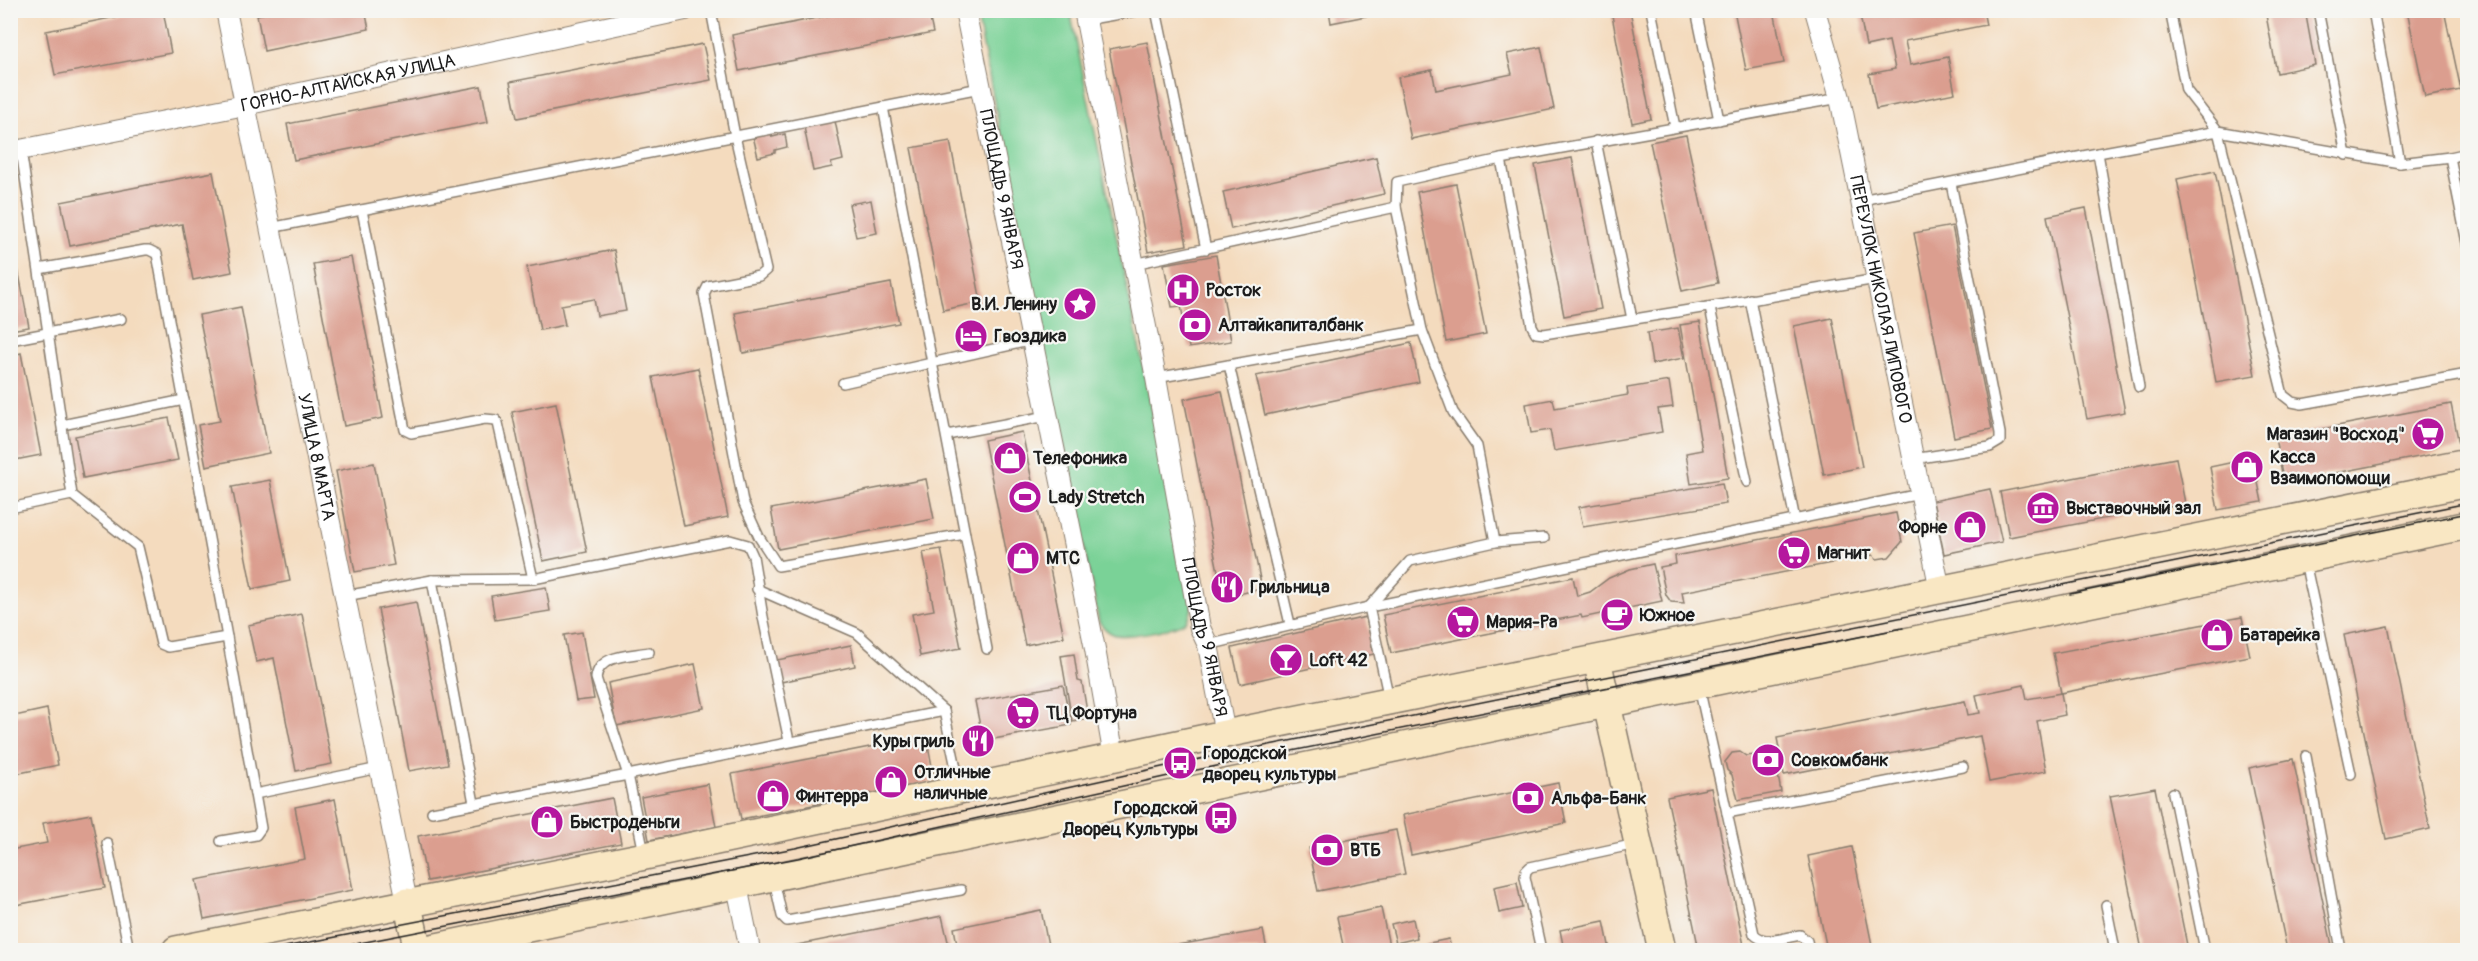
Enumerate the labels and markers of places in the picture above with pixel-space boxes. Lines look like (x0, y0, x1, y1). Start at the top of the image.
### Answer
hospital icon: Росток (1165, 272, 1201, 308)
place label: Росток (1206, 279, 1261, 302)
place icon: В.И. Ленину (1062, 286, 1098, 322)
place label: В.И. Ленину (971, 293, 1057, 316)
bank icon: Алтайкапиталбанк (1177, 307, 1213, 343)
place label: Алтайкапиталбанк (1218, 314, 1364, 337)
hotel icon: Гвоздика (953, 318, 989, 354)
place label: Гвоздика (994, 325, 1067, 348)
supermarket icon: Магазин "Восход" (2410, 416, 2446, 452)
place label: Магазин "Восход" (2267, 423, 2405, 446)
shop icon: Телефоника (992, 440, 1028, 476)
place label: Касса Взаимопомощи (2270, 446, 2390, 490)
place label: Телефоника (1032, 447, 1128, 470)
shop icon: Касса Взаимопомощи (2229, 449, 2265, 485)
sports icon: Lady Stretch (1007, 479, 1043, 515)
place label: Lady Stretch (1048, 486, 1145, 509)
museum icon: Выставочный зал (2025, 490, 2061, 526)
place label: Выставочный зал (2066, 497, 2201, 520)
shop icon: Форне (1952, 509, 1988, 545)
place label: Форне (1898, 516, 1948, 539)
supermarket icon: Магнит (1776, 535, 1812, 571)
shop icon: МТС (1005, 540, 1041, 576)
place label: Магнит (1817, 542, 1871, 565)
place label: МТС (1046, 547, 1080, 570)
restaurant icon: Грильница (1209, 569, 1245, 605)
place label: Грильница (1250, 576, 1330, 599)
cafe icon: Южное (1599, 597, 1635, 633)
supermarket icon: Мария-Ра (1445, 604, 1481, 640)
place label: Южное (1639, 604, 1696, 627)
place label: Мария-Ра (1486, 611, 1558, 634)
shop icon: Батарейка (2199, 617, 2235, 653)
place label: Батарейка (2240, 624, 2321, 647)
bar icon: Loft 42 (1268, 642, 1304, 678)
place label: Loft 42 (1309, 649, 1368, 672)
supermarket icon: ТЦ Фортуна (1005, 695, 1041, 731)
place label: ТЦ Фортуна (1045, 702, 1138, 725)
restaurant icon: Куры гриль (960, 723, 996, 759)
place label: Куры гриль (873, 730, 955, 753)
place label: Городской дворец культуры (1202, 742, 1336, 786)
bank icon: Совкомбанк (1750, 742, 1786, 778)
bus stop icon: Городской дворец культуры (1162, 745, 1198, 781)
place label: Совкомбанк (1791, 749, 1888, 772)
place label: Отличные наличные (914, 761, 992, 805)
shop icon: Отличные наличные (873, 764, 909, 800)
shop icon: Финтерра (755, 778, 791, 814)
bank icon: Альфа-Банк (1510, 780, 1546, 816)
place label: Финтерра (795, 785, 869, 808)
place label: Альфа-Банк (1551, 787, 1647, 810)
place label: Городской Дворец Культуры (1063, 797, 1198, 841)
bus stop icon: Городской Дворец Культуры (1203, 800, 1239, 836)
shop icon: Быстроденьги (529, 804, 565, 840)
place label: Быстроденьги (570, 811, 679, 834)
bank icon: ВТБ (1309, 832, 1345, 868)
place label: ВТБ (1350, 839, 1381, 862)

